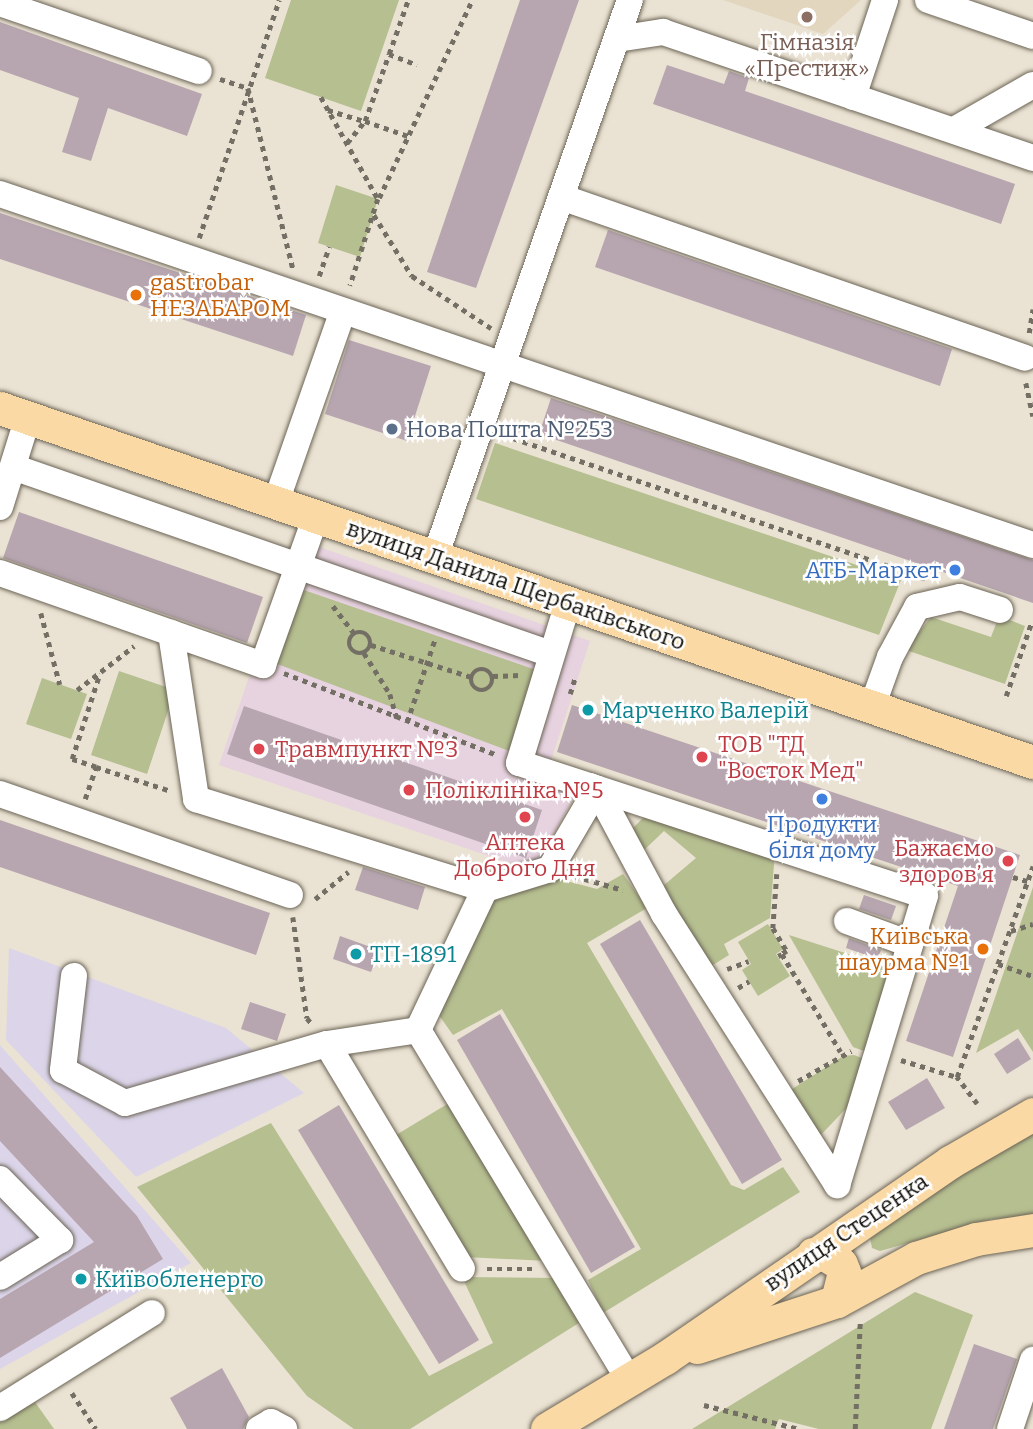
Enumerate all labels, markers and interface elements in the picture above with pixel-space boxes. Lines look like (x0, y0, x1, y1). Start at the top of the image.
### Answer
marker: Гімназія «Престиж» (799, 9, 815, 25)
place label: Гімназія «Престиж» (745, 28, 869, 82)
place label: gastrobar НЕЗАБАРОМ (150, 268, 291, 322)
marker: gastrobar НЕЗАБАРОМ (128, 287, 144, 303)
place label: Нова Пошта №253 (406, 415, 613, 443)
marker: Нова Пошта №253 (384, 421, 400, 437)
street label: вулиця Данила Щербаківського (343, 514, 689, 656)
place label: АТБ-Маркет (805, 556, 941, 584)
marker: АТБ-Маркет (947, 562, 963, 578)
place label: Марченко Валерій (602, 696, 809, 724)
marker: Марченко Валерій (580, 702, 596, 718)
place label: ТОВ "ТД "Восток Мед" (718, 730, 864, 784)
place label: Травмпункт №3 (275, 735, 458, 763)
marker: Травмпункт №3 (249, 739, 269, 759)
marker: ТОВ "ТД "Восток Мед" (692, 747, 712, 767)
place label: Поліклініка №5 (425, 776, 603, 804)
marker: Поліклініка №5 (399, 780, 419, 800)
marker: Продукти біля дому (814, 791, 830, 807)
marker: Аптека Доброго Дня (517, 809, 533, 825)
place label: Продукти біля дому (767, 810, 877, 864)
place label: Аптека Доброго Дня (454, 828, 596, 882)
place label: Бажаємо здоровʼя (894, 834, 994, 888)
marker: Бажаємо здоровʼя (1000, 853, 1016, 869)
place label: Київська шаурма №1 (838, 922, 969, 976)
place label: ТП-1891 (370, 940, 456, 968)
marker: Київська шаурма №1 (975, 941, 991, 957)
marker: ТП-1891 (348, 946, 364, 962)
street label: вулиця Стеценка (759, 1167, 933, 1297)
place label: Київобленерго (95, 1265, 264, 1293)
marker: Київобленерго (73, 1271, 89, 1287)

